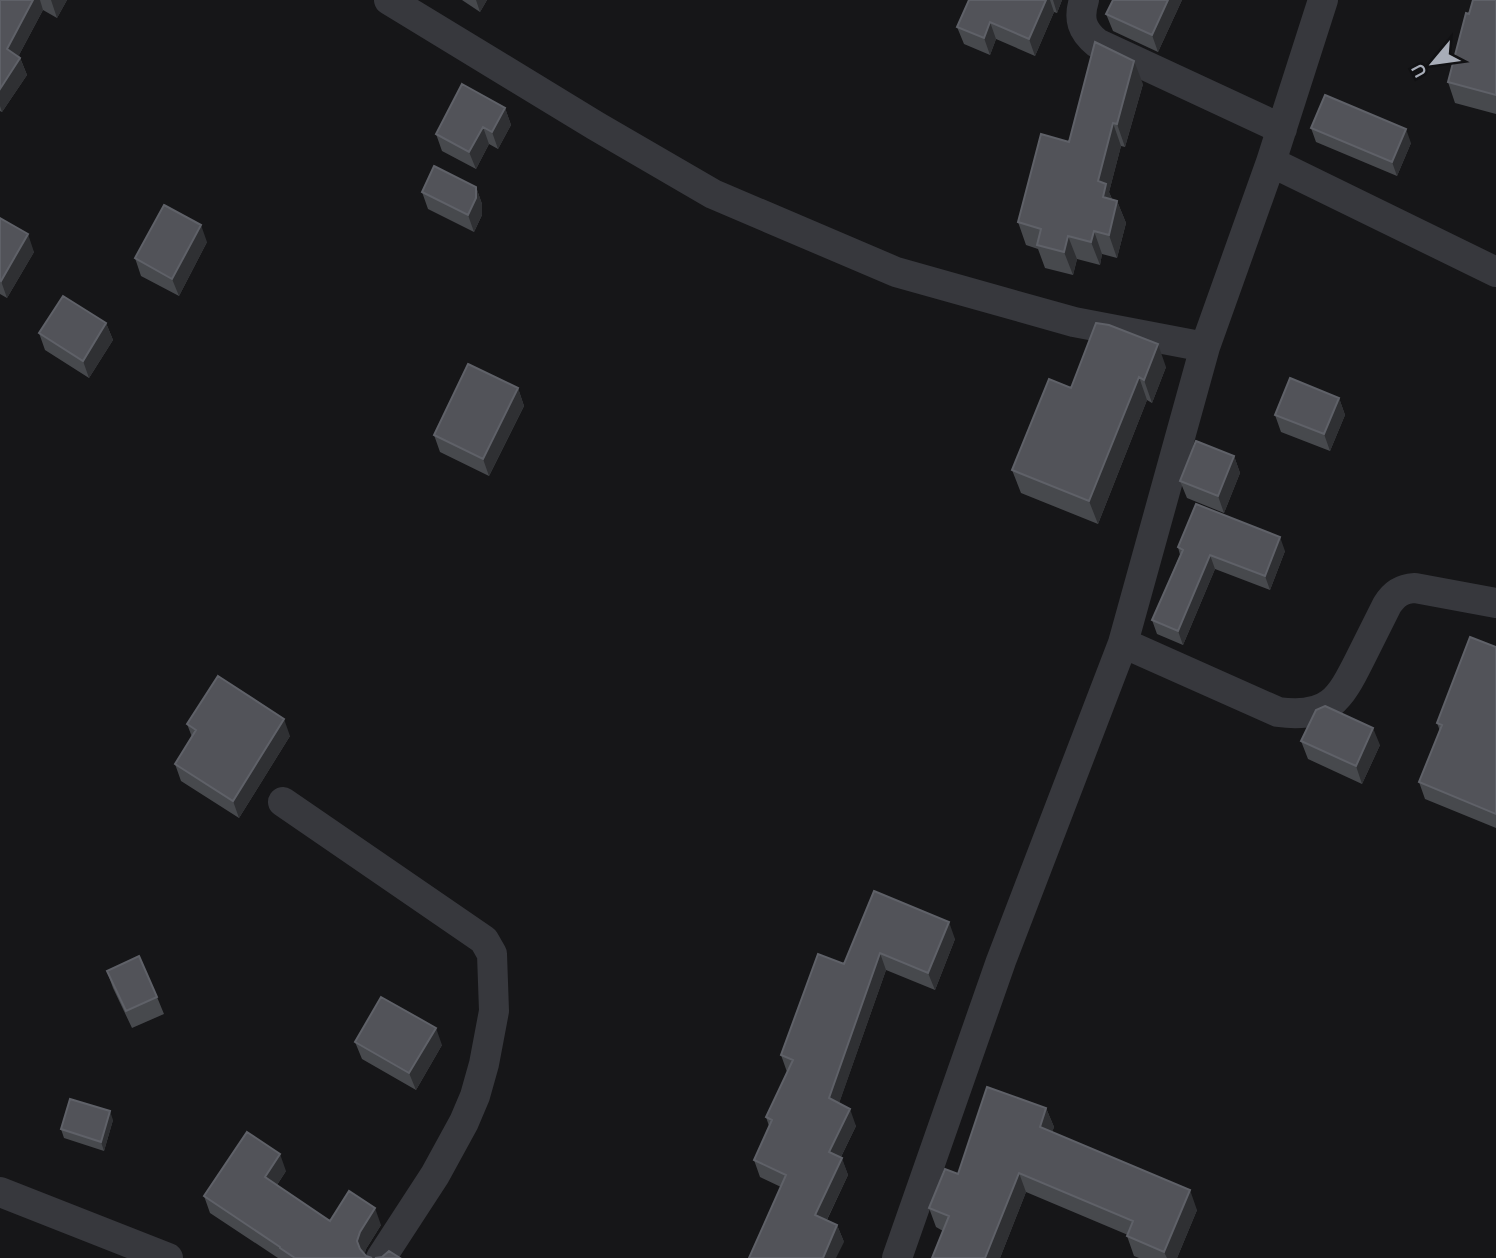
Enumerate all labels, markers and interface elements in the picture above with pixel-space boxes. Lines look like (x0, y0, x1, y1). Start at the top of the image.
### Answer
north arrow (1398, 28, 1468, 98)
text: U (1406, 60, 1432, 82)

